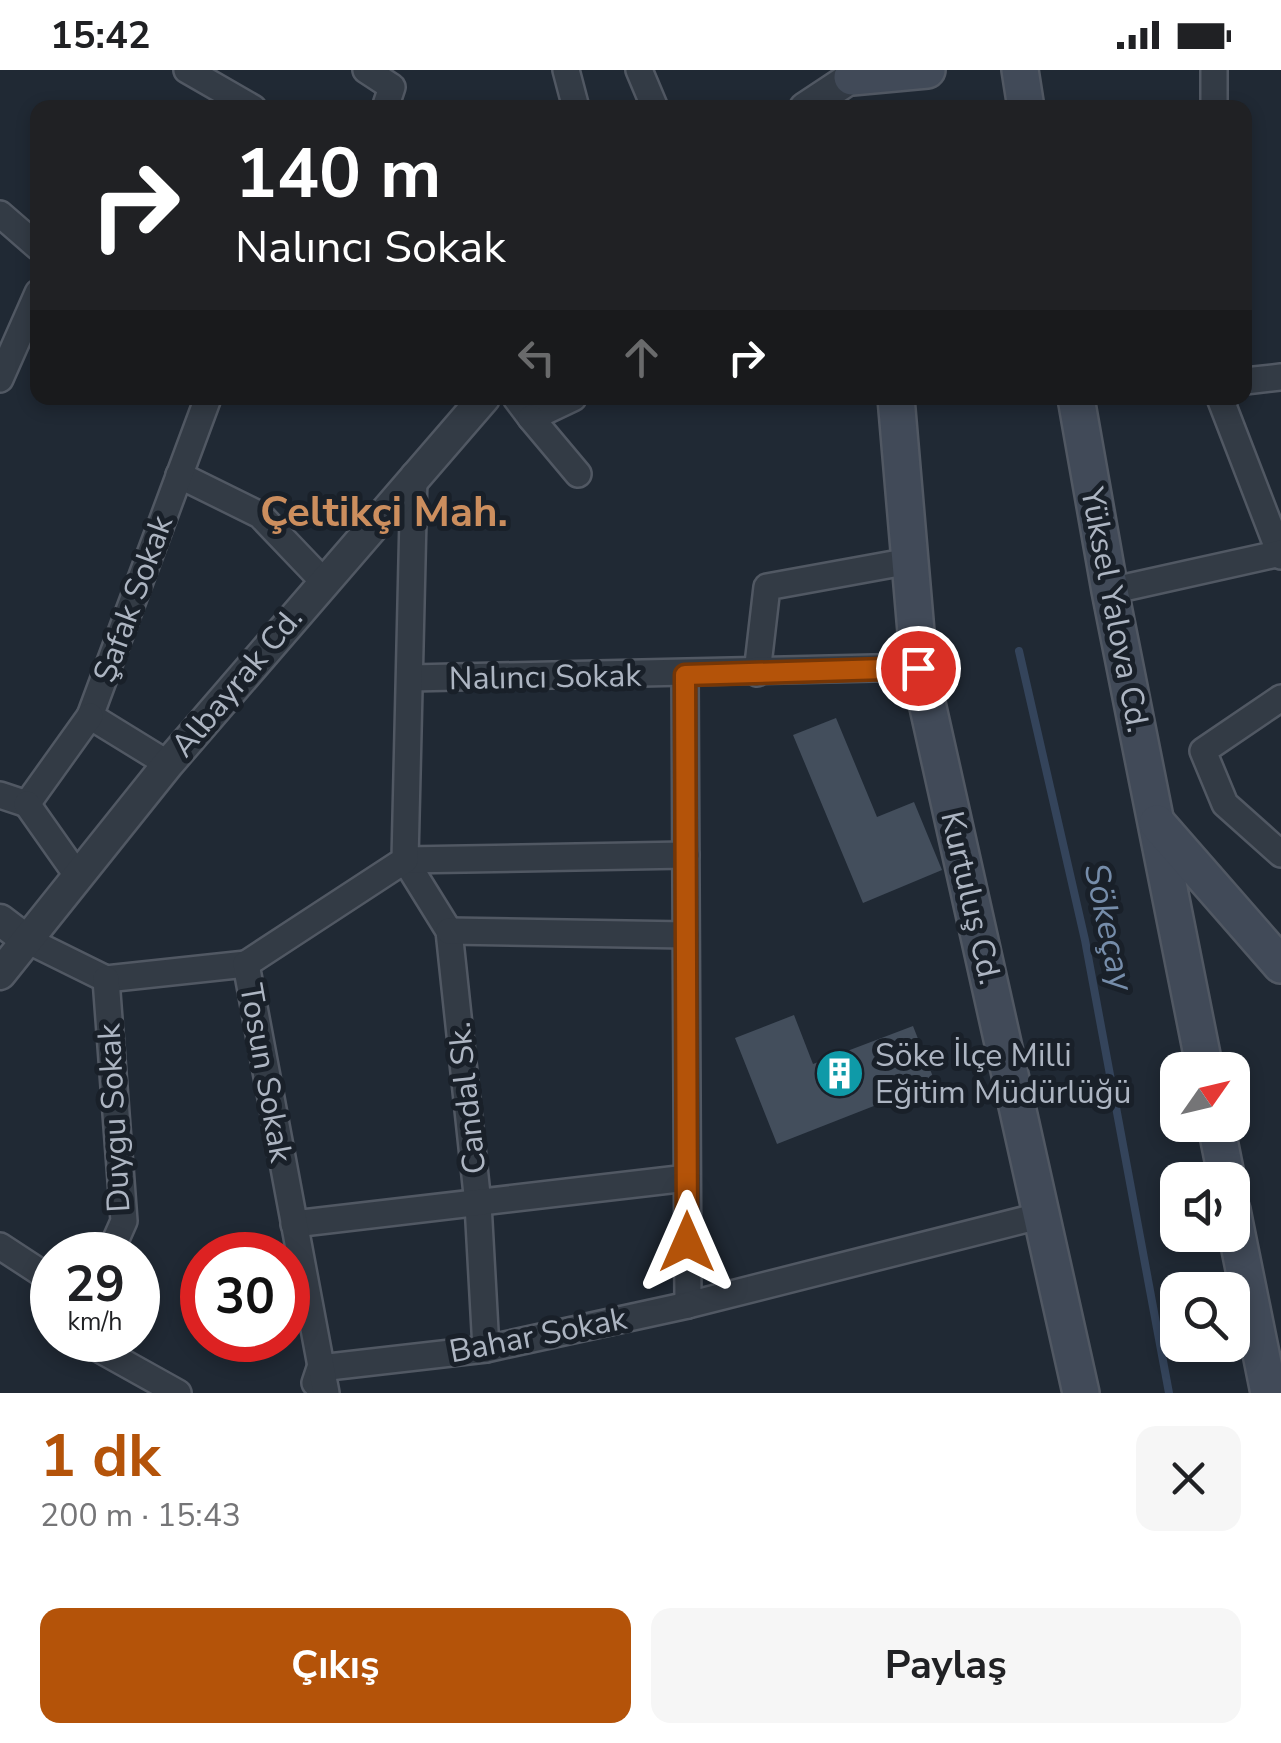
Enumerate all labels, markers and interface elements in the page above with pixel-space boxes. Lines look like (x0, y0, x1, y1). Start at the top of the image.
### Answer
text: 15:42 (50, 10, 151, 61)
text: 140 m (235, 126, 441, 222)
icon: right (70, 140, 200, 270)
text: Nalıncı Sokak (235, 217, 506, 278)
icon: left (509, 330, 564, 385)
icon: ahead (614, 330, 669, 385)
icon: right (719, 330, 774, 385)
street label: Yüksel Yalova Cd. (1070, 483, 1160, 736)
district label: Çeltikçi Mah. (260, 484, 508, 541)
street label: Şafak Sokak (83, 509, 183, 688)
street label: Albayrak Cd. (162, 598, 312, 766)
pin (876, 626, 961, 711)
icon: arrive (891, 641, 946, 696)
street label: Nalıncı Sokak (448, 654, 643, 700)
street label: Kurtuluş Cd. (930, 807, 1012, 989)
water label: Sökeçay (1073, 859, 1146, 997)
street label: Tosun Sokak (229, 980, 303, 1167)
street label: Candal Sk. (438, 1020, 496, 1176)
street label: Duygu Sokak (88, 1021, 140, 1214)
place label: Söke İlçe Milli Eğitim Müdürlüğü (875, 1034, 1131, 1114)
building icon: Söke İlçe Milli Eğitim Müdürlüğü (814, 1047, 866, 1099)
north arrow (1160, 1052, 1250, 1142)
map controls (1160, 1052, 1250, 1362)
button: sound (1160, 1162, 1250, 1252)
position arrow (635, 1190, 739, 1294)
speed limit sign: 30 (180, 1232, 310, 1362)
text: 29 (65, 1250, 125, 1319)
button: search (1160, 1272, 1250, 1362)
street label: Bahar Sokak (446, 1297, 631, 1373)
text: km/h (67, 1305, 123, 1339)
text: 1 dk (40, 1415, 160, 1497)
button: close (1136, 1426, 1241, 1531)
text: 200 m · 15:43 (40, 1494, 241, 1537)
button: Çıkış (40, 1608, 631, 1723)
button: Paylaş (651, 1608, 1241, 1723)

